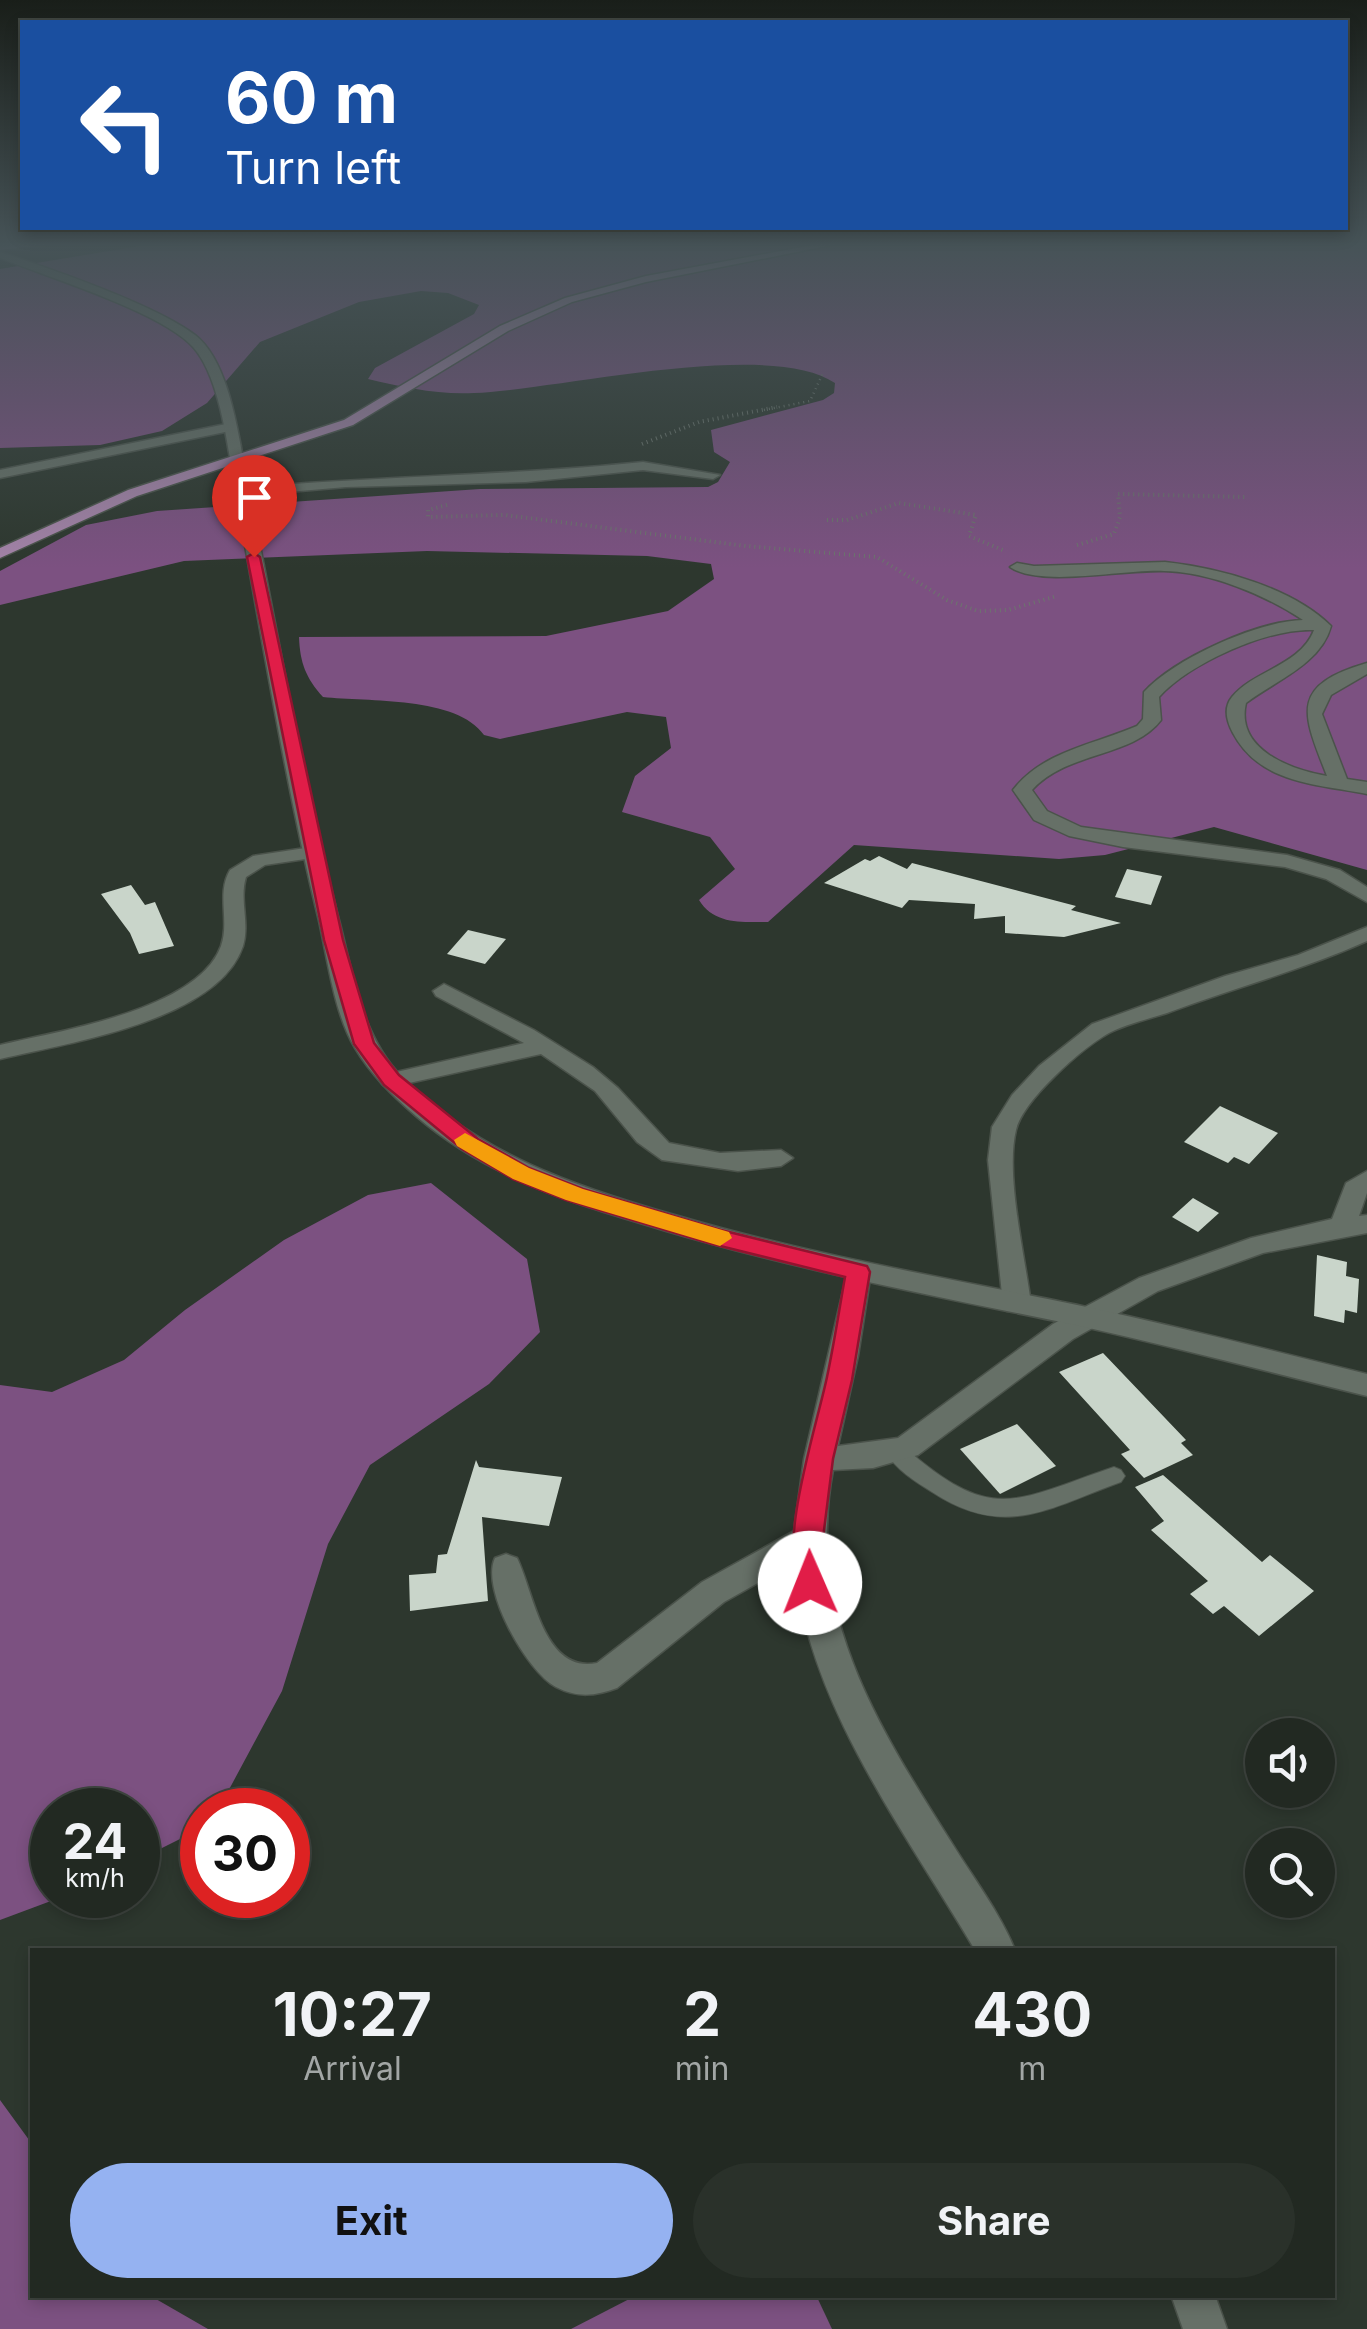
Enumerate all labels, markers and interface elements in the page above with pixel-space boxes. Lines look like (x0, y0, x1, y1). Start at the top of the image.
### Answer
text: 60 m (225, 55, 398, 140)
icon: left (60, 60, 190, 190)
text: Turn left (225, 140, 401, 195)
pin (212, 455, 297, 558)
icon: arrive (227, 470, 282, 525)
position arrow (758, 1531, 862, 1635)
map controls (1245, 1718, 1335, 1918)
button: sound (1245, 1718, 1335, 1808)
speed limit sign: 30 (180, 1788, 310, 1918)
text: 24 (63, 1811, 127, 1871)
button: search (1245, 1828, 1335, 1918)
text: km/h (65, 1863, 125, 1893)
text: 10:27 (273, 1978, 432, 2050)
text: 2 (683, 1978, 721, 2050)
text: 430 (972, 1978, 1092, 2050)
text: Arrival (303, 2049, 402, 2088)
text: min (675, 2049, 729, 2088)
text: m (1018, 2049, 1046, 2088)
button: Exit (70, 2163, 673, 2278)
button: Share (693, 2163, 1295, 2278)

